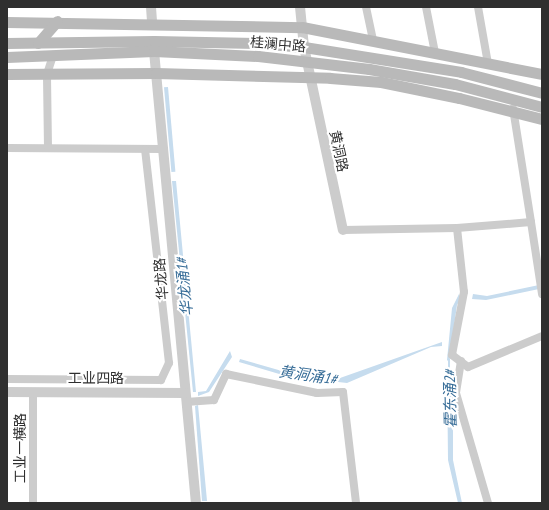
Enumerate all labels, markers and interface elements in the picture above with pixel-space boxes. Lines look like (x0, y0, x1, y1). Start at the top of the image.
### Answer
street label: 桂澜中路 (249, 33, 307, 55)
street label: 黄洞路 (326, 129, 352, 173)
street label: 华龙路 (151, 257, 171, 301)
water label: 华龙涌1# (172, 257, 196, 317)
water label: 黄洞涌1# (278, 362, 338, 388)
street label: 工业四路 (68, 370, 124, 386)
water label: 霍东涌2# (440, 370, 460, 428)
street label: 工业一横路 (12, 413, 28, 483)

